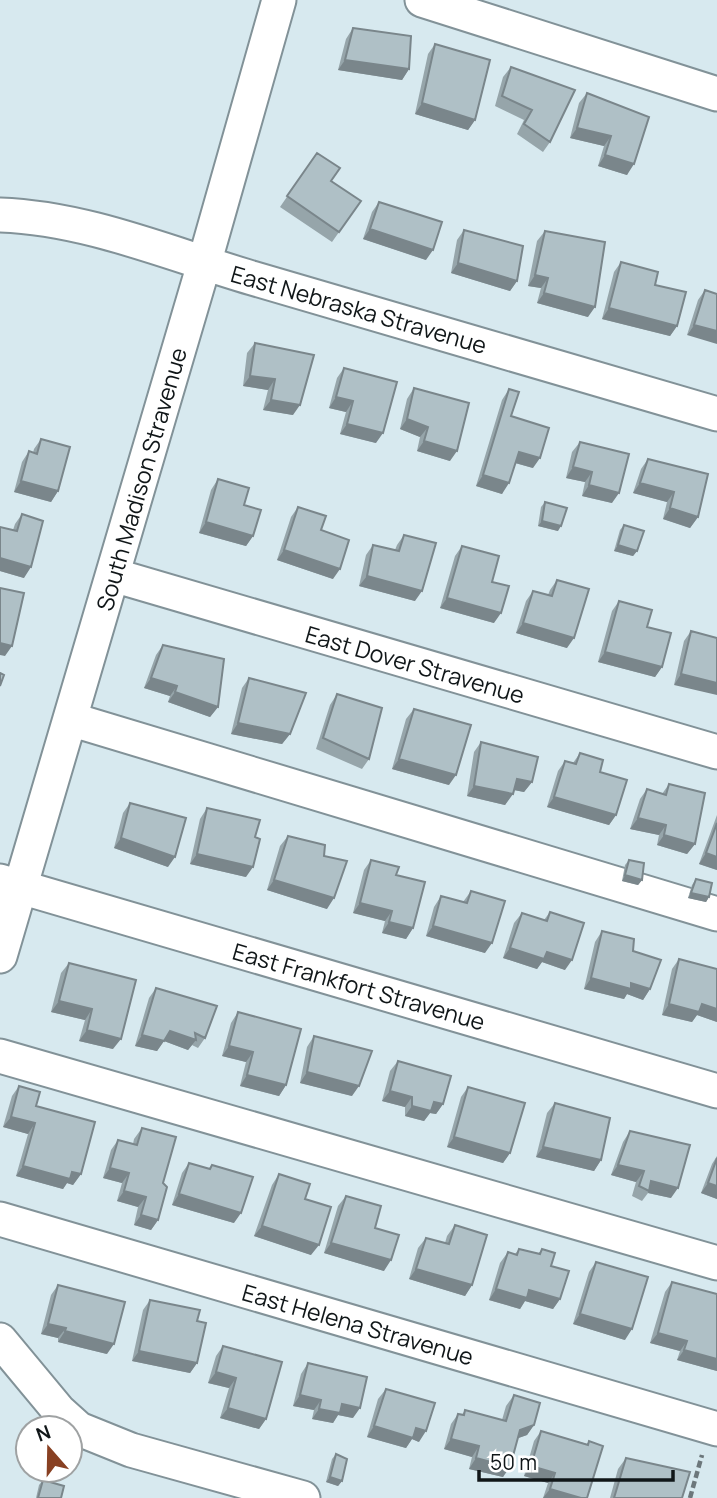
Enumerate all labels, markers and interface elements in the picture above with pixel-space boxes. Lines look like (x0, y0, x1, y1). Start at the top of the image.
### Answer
street label: East Nebraska Stravenue (227, 257, 491, 361)
street label: South Madison Stravenue (88, 344, 194, 614)
street label: East Dover Stravenue (302, 617, 528, 711)
street label: East Frankfort Stravenue (229, 935, 489, 1037)
street label: East Helena Stravenue (239, 1276, 477, 1372)
north arrow (14, 1414, 84, 1484)
text: N (32, 1418, 54, 1448)
scale bar (479, 1438, 673, 1482)
text: 50 m (490, 1448, 537, 1476)

